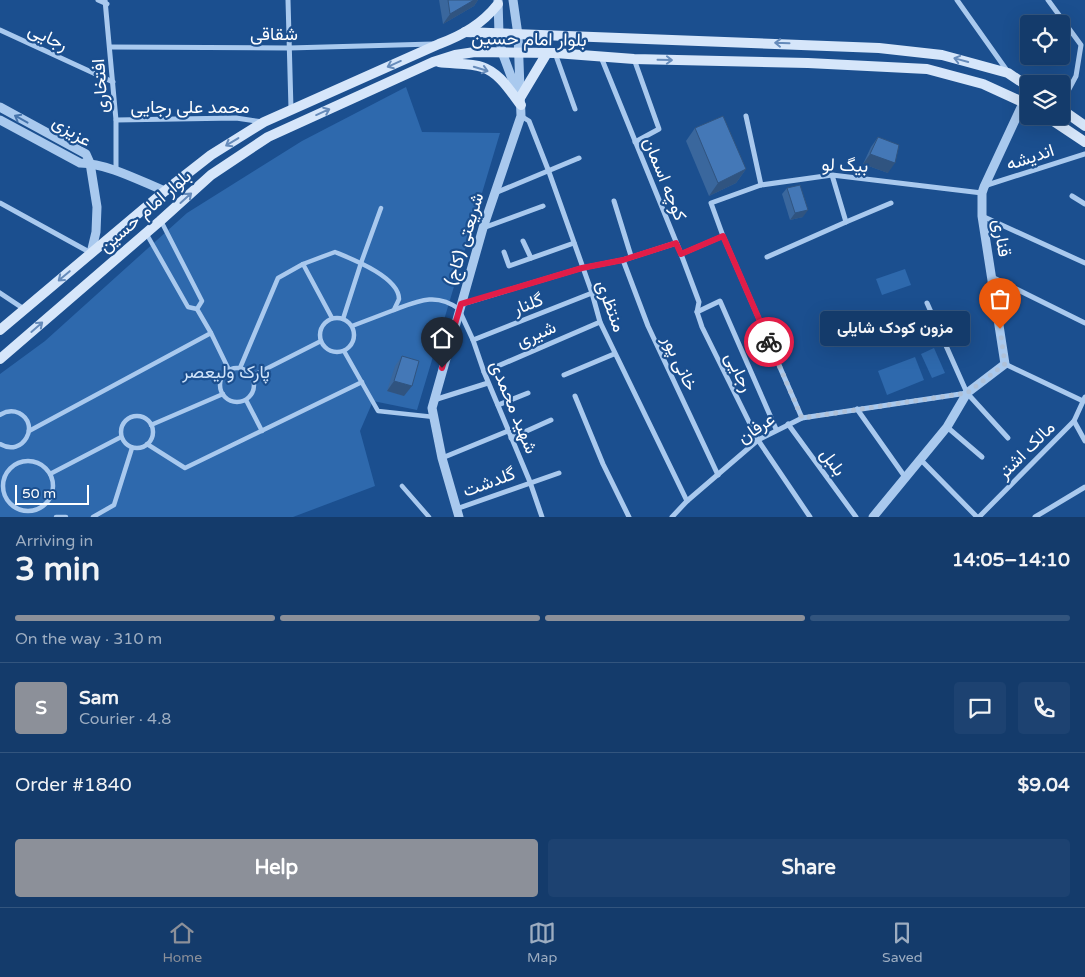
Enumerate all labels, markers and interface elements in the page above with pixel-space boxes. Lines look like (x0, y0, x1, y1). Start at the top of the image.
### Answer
map controls (1020, 15, 1070, 125)
button: locate (1020, 15, 1070, 65)
street label: رجایی (25, 18, 71, 56)
street label: شقاقی (250, 23, 298, 45)
street label: بلوار امام حسین (471, 27, 587, 52)
one-way arrow (775, 39, 791, 48)
one-way arrow (657, 55, 673, 65)
one-way arrow (954, 55, 970, 64)
street label: افتخاری (87, 58, 113, 114)
one-way arrow (387, 59, 402, 69)
one-way arrow (473, 64, 489, 74)
button: layers (1020, 75, 1070, 125)
street label: محمد علی رجایی (130, 96, 250, 118)
one-way arrow (315, 106, 330, 116)
street label: عزیزی (48, 110, 96, 152)
one-way arrow (14, 114, 29, 123)
street label: کوچه اسمان (637, 134, 692, 224)
one-way arrow (225, 136, 239, 147)
street label: اندیشه (1003, 139, 1057, 175)
street label: بیگ لو (821, 153, 869, 177)
street label: بلوار امام حسین (94, 165, 196, 258)
street label: شریعتی (کاج) (439, 190, 489, 288)
one-way arrow (179, 192, 192, 204)
street label: قناری (988, 218, 1016, 258)
one-way arrow (58, 270, 71, 281)
street label: منتظری (591, 277, 631, 335)
pin (979, 278, 1021, 329)
icon: bag (986, 285, 1014, 313)
street label: گلنار (509, 288, 546, 320)
callout: مزون کودک شایلی (820, 312, 970, 346)
street label: شیری (513, 316, 559, 352)
pin (421, 317, 463, 368)
courier (744, 317, 794, 367)
text: مزون کودک شایلی (837, 318, 953, 338)
one-way arrow (30, 322, 43, 333)
icon: home (428, 324, 456, 352)
icon: bike (755, 328, 783, 356)
street label: خانی پور (656, 331, 702, 395)
street label: رجایی (720, 349, 758, 395)
street label: شهید محمدی (485, 357, 543, 457)
park label: پارک ولیعصر (181, 361, 270, 384)
street label: عرفان (733, 408, 779, 448)
street label: مالک اشتر (992, 416, 1060, 484)
street label: بلبل (815, 444, 851, 480)
street label: گلدشت (460, 462, 518, 502)
scale bar (15, 482, 89, 505)
text: 50 m (22, 485, 56, 502)
text: Arriving in (15, 531, 93, 551)
text: 14:05–14:10 (952, 549, 1070, 571)
text: 3 min (15, 551, 100, 589)
text: On the way · 310 m (15, 629, 162, 649)
button: chat (954, 682, 1006, 734)
button: phone (1018, 682, 1070, 734)
text: Sam (79, 687, 119, 709)
text: S (35, 697, 47, 719)
text: Courier · 4.8 (79, 709, 171, 729)
text: Order #1840 (15, 774, 132, 796)
text: $9.04 (1018, 774, 1070, 796)
button: Help (15, 839, 538, 897)
button: Share (548, 839, 1070, 897)
tab: Home (162, 919, 202, 966)
tab: Map (527, 919, 557, 966)
tab: Saved (882, 919, 923, 966)

